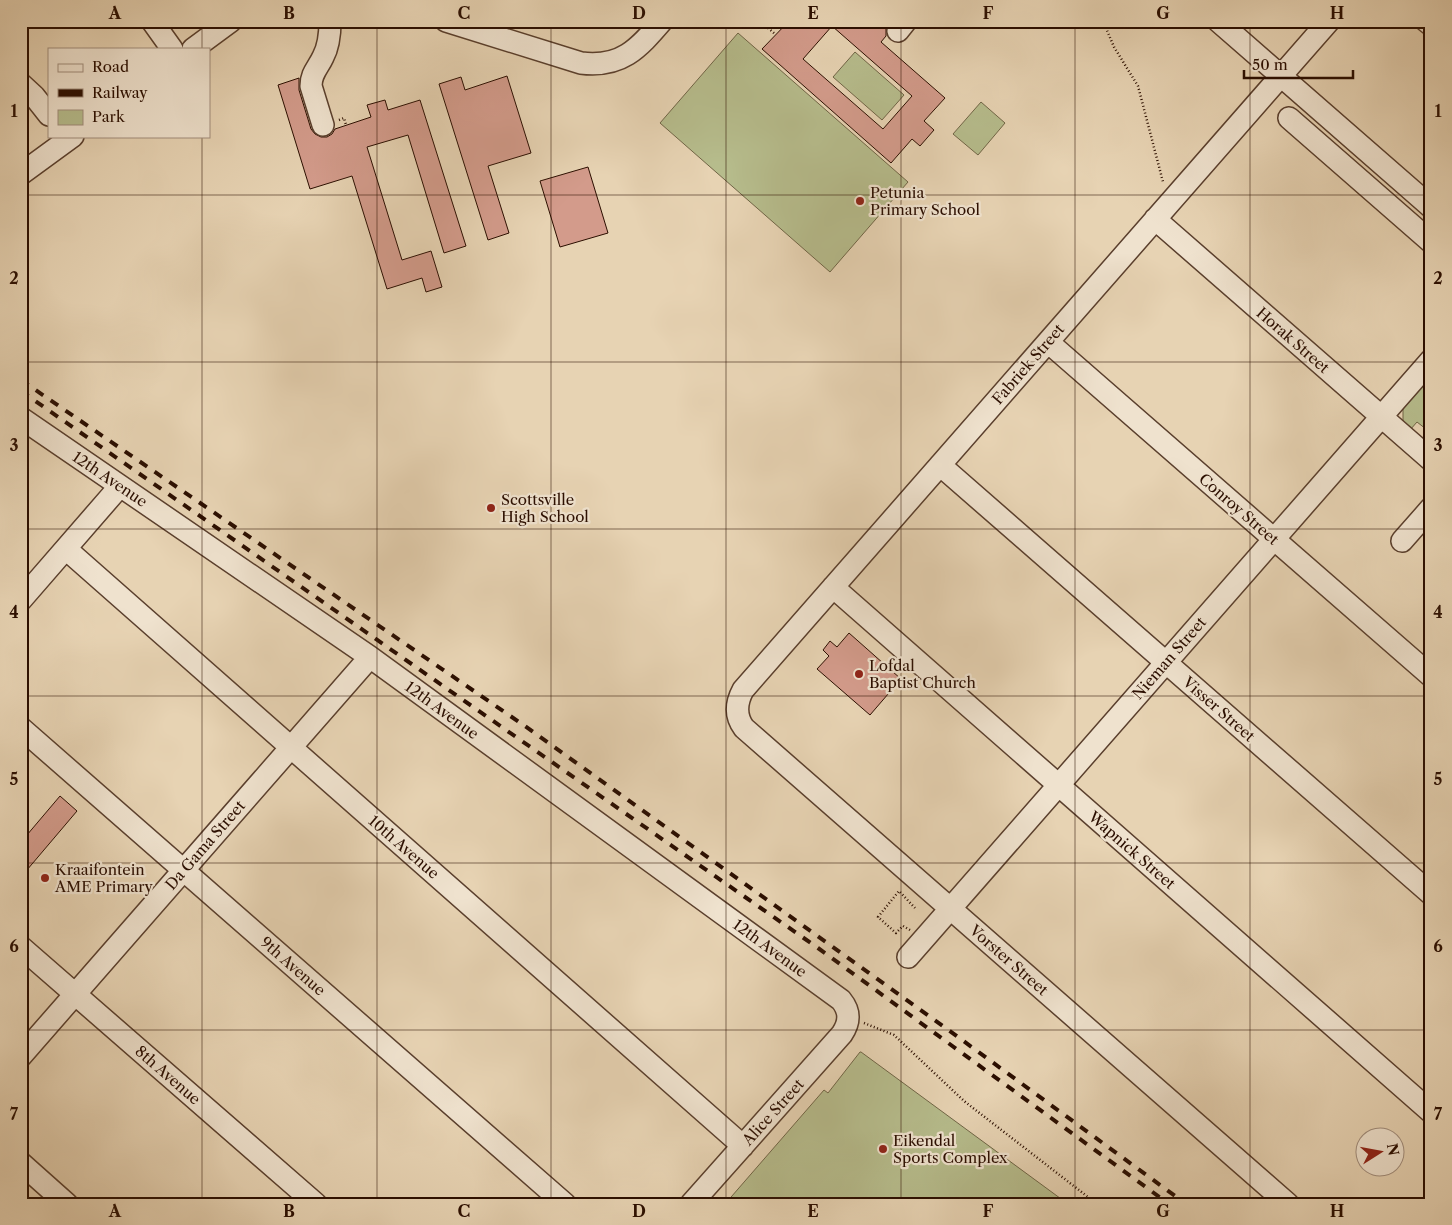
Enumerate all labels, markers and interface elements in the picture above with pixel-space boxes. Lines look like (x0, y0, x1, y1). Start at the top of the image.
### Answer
text: A (108, 3, 122, 23)
text: B (283, 3, 295, 23)
text: C (458, 3, 470, 23)
text: D (632, 3, 646, 23)
text: E (807, 3, 819, 23)
text: F (983, 3, 994, 23)
text: G (1156, 3, 1170, 23)
text: H (1330, 3, 1344, 23)
legend (48, 48, 210, 138)
scale bar (1244, 48, 1353, 80)
text: 50 m (1252, 55, 1288, 74)
text: Road (92, 57, 129, 76)
text: Railway (92, 83, 148, 102)
text: 1 (10, 101, 18, 121)
text: 1 (1434, 101, 1442, 121)
text: Park (92, 107, 126, 126)
place label: Petunia Primary School (870, 183, 981, 219)
marker: Petunia Primary School (854, 195, 866, 207)
text: 2 (9, 268, 19, 288)
text: 2 (1433, 268, 1443, 288)
street label: Horak Street (1253, 303, 1334, 377)
street label: Fabriek Street (988, 319, 1069, 408)
text: 3 (9, 435, 19, 455)
text: 3 (1433, 435, 1443, 455)
street label: 12th Avenue (69, 447, 151, 511)
street label: Conroy Street (1195, 469, 1283, 549)
place label: Scottsville High School (501, 490, 589, 526)
marker: Scottsville High School (485, 502, 497, 514)
text: 4 (9, 602, 19, 622)
text: 4 (1433, 602, 1443, 622)
street label: Nieman Street (1128, 612, 1210, 703)
place label: Lofdal Baptist Church (869, 656, 976, 692)
marker: Lofdal Baptist Church (853, 668, 865, 680)
street label: Visser Street (1178, 672, 1259, 746)
street label: 12th Avenue (401, 677, 483, 743)
text: 5 (10, 769, 19, 789)
text: 5 (1434, 769, 1443, 789)
street label: Da Gama Street (161, 796, 249, 894)
street label: Wapnick Street (1084, 806, 1180, 893)
street label: 10th Avenue (365, 811, 443, 883)
place label: Kraaifontein AME Primary (54, 860, 154, 896)
marker: Kraaifontein AME Primary (39, 872, 51, 884)
street label: 12th Avenue (729, 915, 811, 981)
street label: Vorster Street (965, 920, 1053, 1000)
street label: 9th Avenue (257, 933, 329, 999)
text: 6 (9, 936, 19, 956)
text: 6 (1433, 936, 1443, 956)
street label: 8th Avenue (131, 1041, 205, 1109)
street label: Alice Street (738, 1074, 808, 1150)
text: 7 (10, 1104, 19, 1124)
text: 7 (1434, 1104, 1443, 1124)
north arrow (1354, 1128, 1404, 1178)
place label: Eikendal Sports Complex (893, 1131, 1008, 1167)
text: N (1383, 1142, 1403, 1157)
marker: Eikendal Sports Complex (877, 1143, 889, 1155)
text: A (108, 1201, 122, 1221)
text: B (283, 1201, 295, 1221)
text: C (458, 1201, 470, 1221)
text: D (632, 1201, 646, 1221)
text: E (807, 1201, 819, 1221)
text: F (983, 1201, 994, 1221)
text: G (1156, 1201, 1170, 1221)
text: H (1330, 1201, 1344, 1221)

